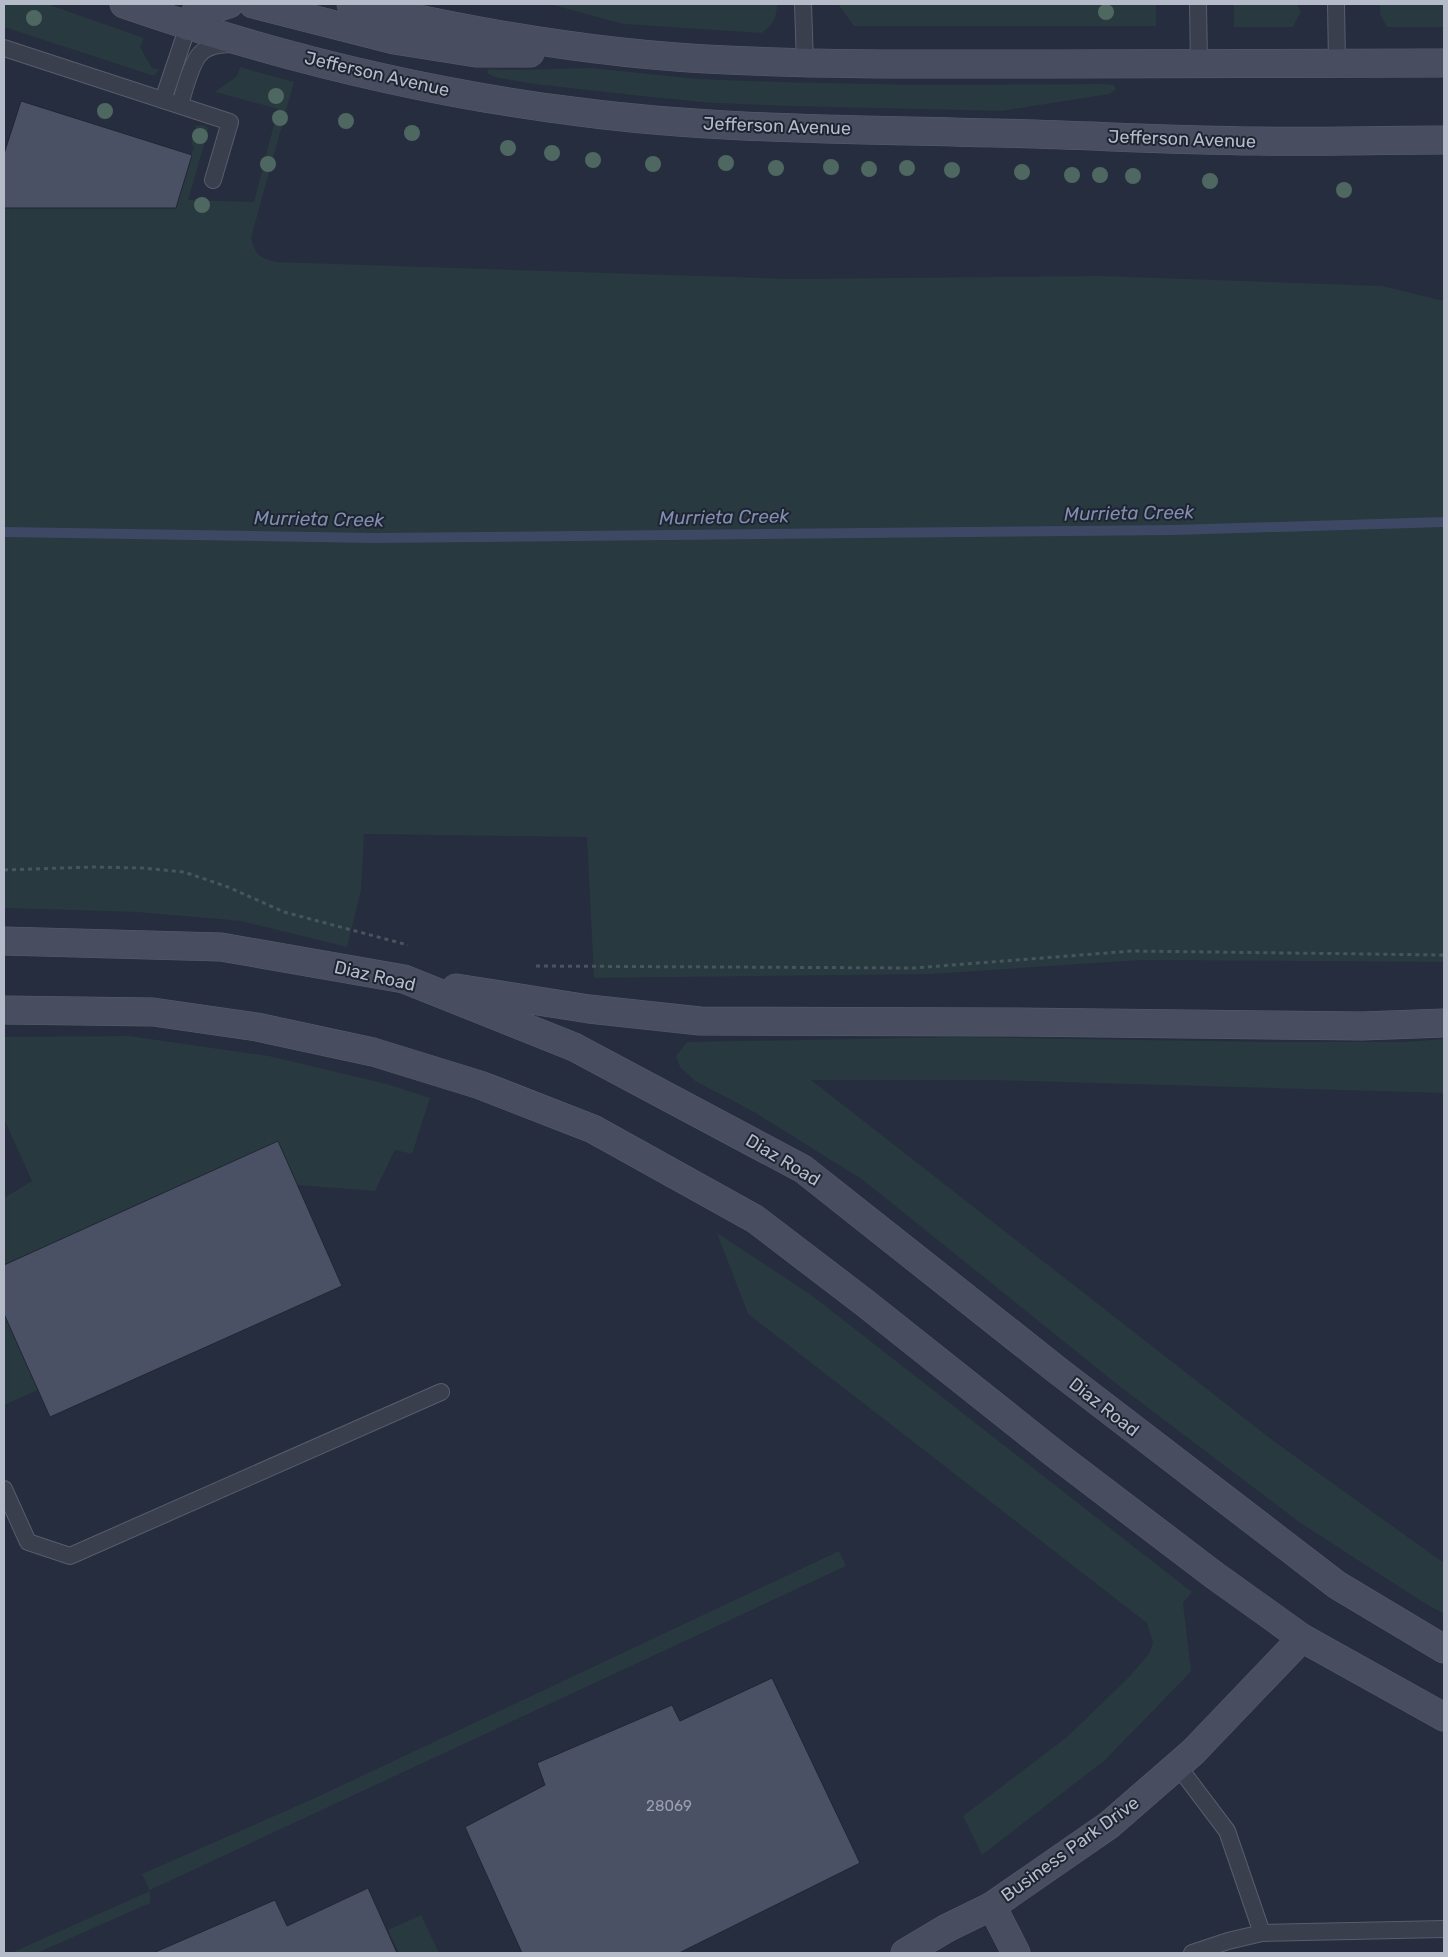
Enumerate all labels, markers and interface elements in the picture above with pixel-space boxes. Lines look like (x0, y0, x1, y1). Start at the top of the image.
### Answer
street label: Jefferson Avenue (302, 47, 452, 101)
street label: Jefferson Avenue (703, 112, 851, 140)
street label: Jefferson Avenue (1108, 125, 1256, 153)
water label: Murrieta Creek (1064, 500, 1194, 526)
water label: Murrieta Creek (659, 504, 789, 530)
water label: Murrieta Creek (254, 506, 384, 532)
street label: Diaz Road (332, 956, 418, 996)
street label: Diaz Road (742, 1129, 824, 1191)
street label: Diaz Road (1065, 1373, 1143, 1441)
street label: Business Park Drive (997, 1792, 1143, 1906)
house number: 28069 (646, 1797, 692, 1815)

